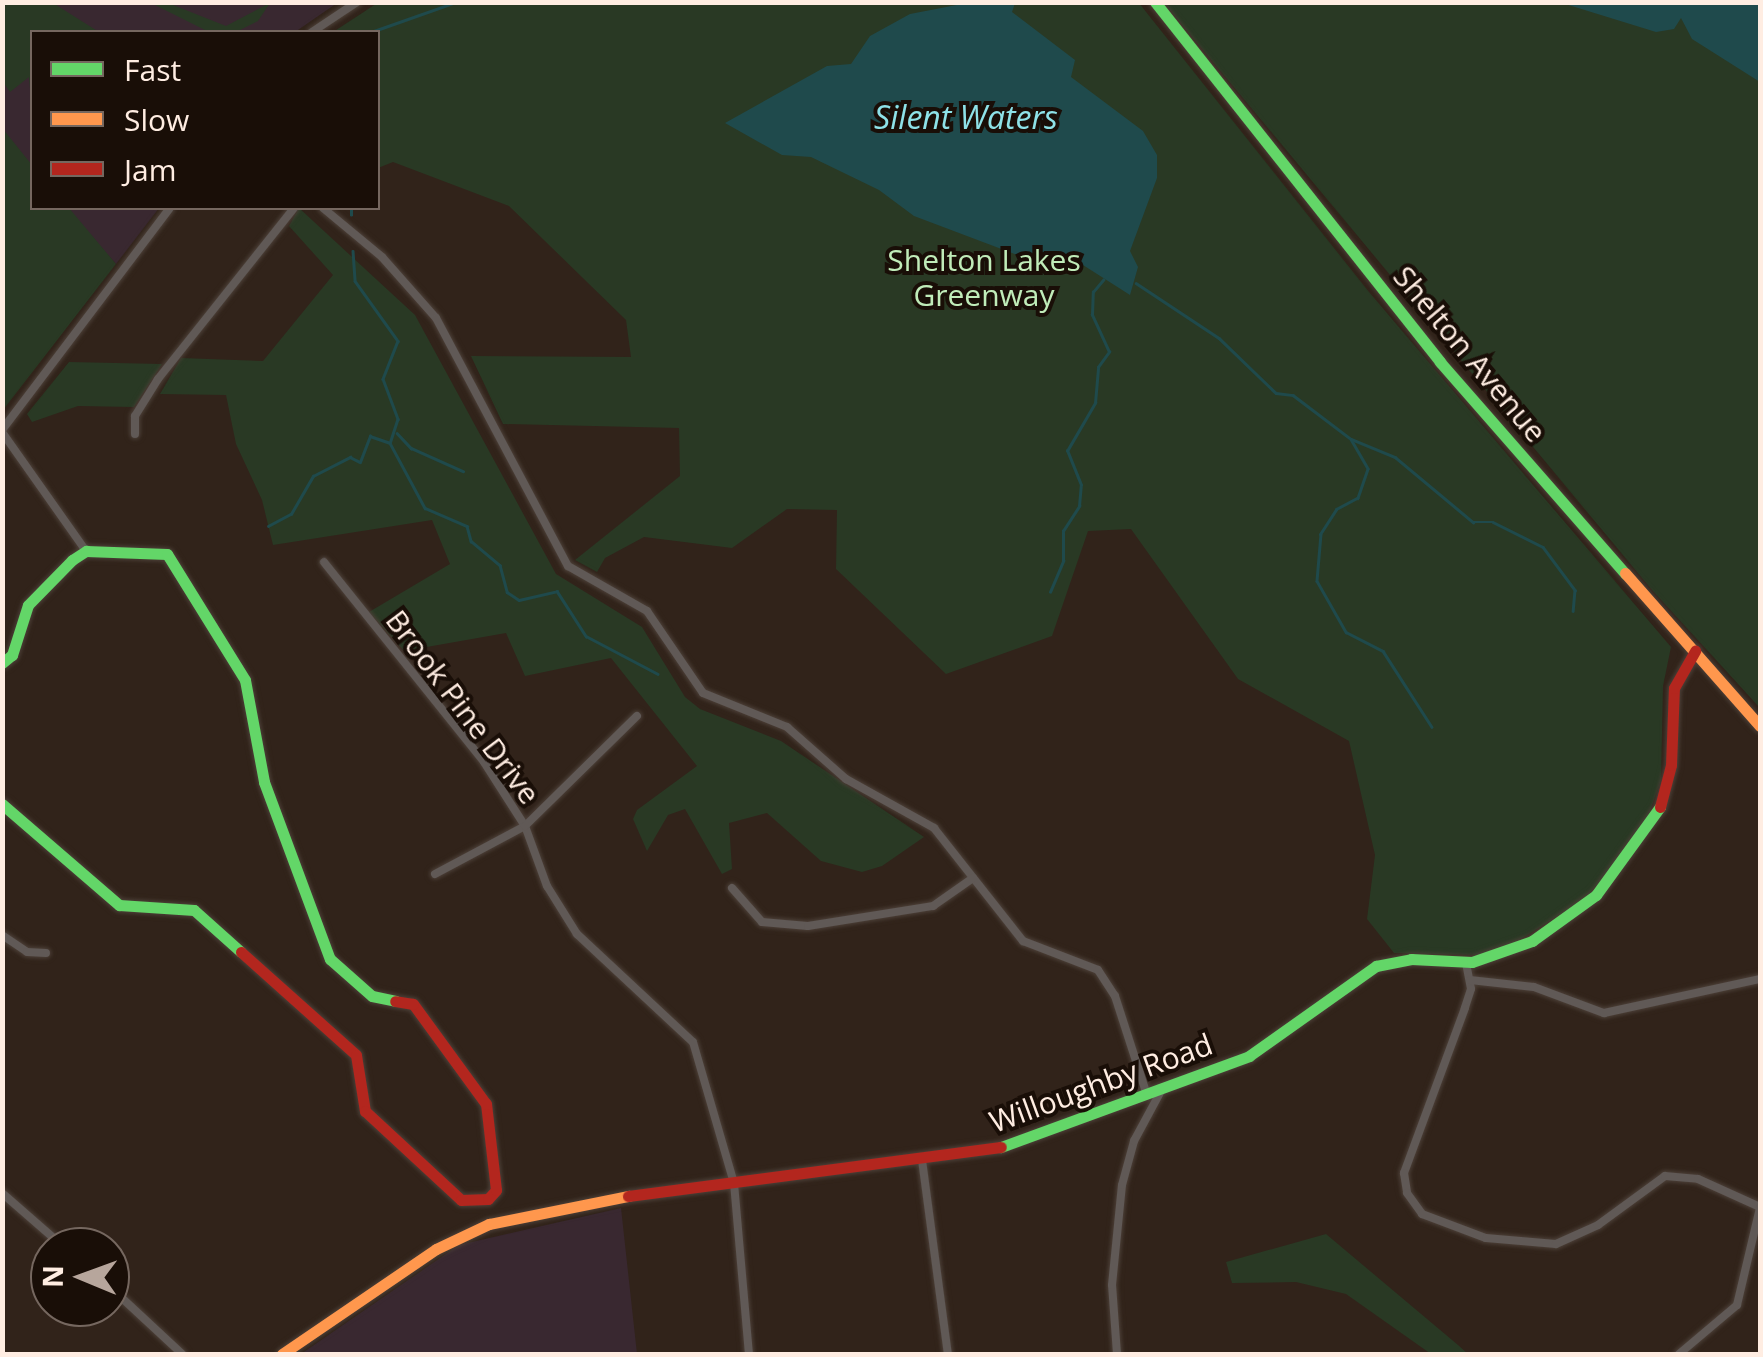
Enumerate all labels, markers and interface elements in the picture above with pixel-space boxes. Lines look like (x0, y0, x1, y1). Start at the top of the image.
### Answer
legend (30, 30, 380, 210)
text: Fast (124, 49, 181, 90)
water label: Silent Waters (874, 98, 1058, 136)
text: Slow (124, 99, 189, 140)
text: Jam (124, 149, 177, 190)
park label: Shelton Lakes Greenway (887, 242, 1081, 312)
street label: Shelton Avenue (1386, 259, 1554, 449)
street label: Brook Pine Drive (378, 603, 548, 811)
street label: Willoughby Road (985, 1026, 1217, 1140)
north arrow (30, 1227, 130, 1327)
text: N (33, 1265, 71, 1288)

